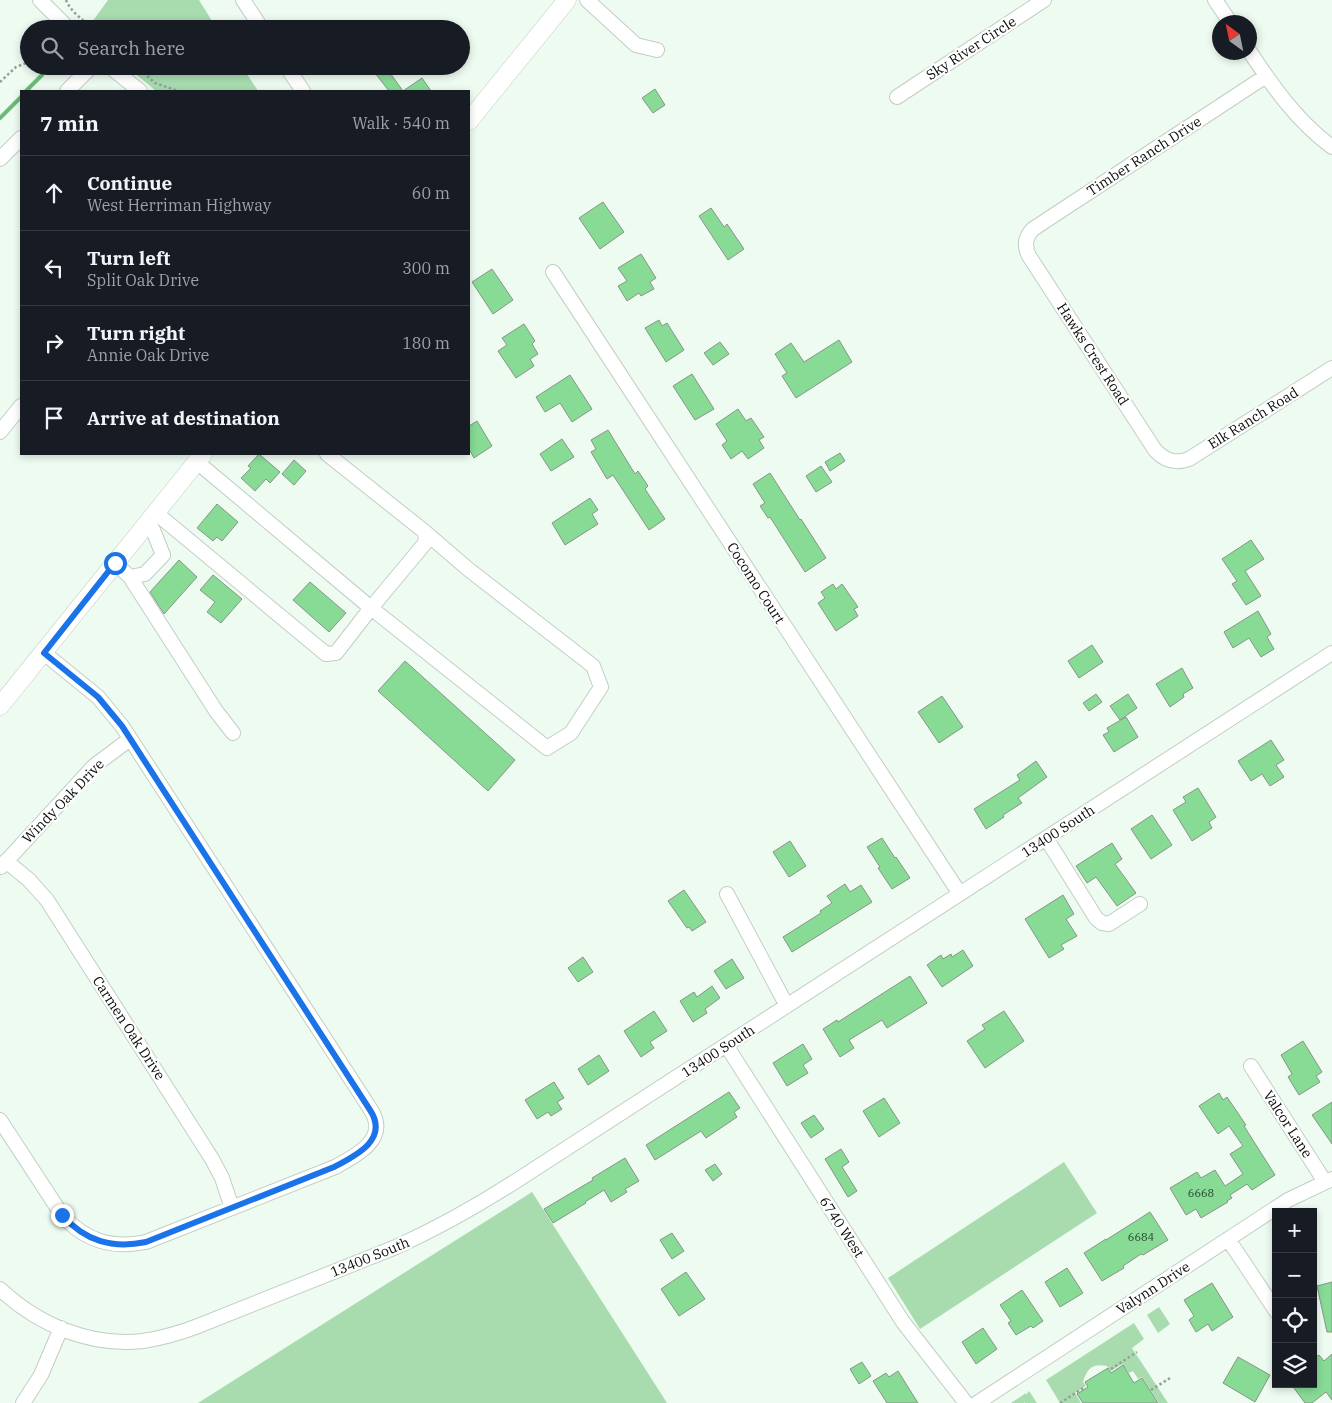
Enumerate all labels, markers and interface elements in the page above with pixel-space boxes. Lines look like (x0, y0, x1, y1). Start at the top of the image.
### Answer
street label: Sky River Circle (923, 12, 1019, 84)
north arrow (1212, 15, 1257, 60)
search box (20, 20, 470, 75)
icon: search (38, 34, 66, 62)
text: Search here (78, 36, 185, 60)
text: 7 min (40, 109, 99, 137)
street label: Timber Ranch Drive (1083, 112, 1205, 200)
text: Walk · 540 m (352, 113, 450, 133)
text: Continue (87, 171, 172, 195)
icon: ahead (40, 179, 68, 207)
text: 60 m (412, 183, 450, 203)
text: West Herriman Highway (87, 195, 271, 215)
text: Turn left (87, 246, 170, 270)
icon: left (40, 254, 68, 282)
text: 300 m (402, 258, 450, 278)
text: Split Oak Drive (87, 270, 199, 290)
street label: Hawks Crest Road (1053, 299, 1133, 409)
text: Turn right (87, 321, 185, 345)
icon: right (40, 329, 68, 357)
text: 180 m (402, 333, 450, 353)
text: Annie Oak Drive (87, 345, 209, 365)
street label: Elk Ranch Road (1204, 383, 1302, 453)
icon: arrive (40, 404, 68, 432)
text: Arrive at destination (87, 406, 280, 430)
street label: Cocomo Court (723, 539, 789, 627)
route start (104, 552, 127, 575)
street label: Windy Oak Drive (18, 755, 108, 847)
street label: 13400 South (1018, 801, 1098, 861)
street label: Carmen Oak Drive (89, 973, 169, 1083)
street label: 13400 South (678, 1021, 758, 1081)
street label: Valcor Lane (1259, 1087, 1317, 1161)
house number: 6668 (1188, 1186, 1214, 1200)
street label: 6740 West (816, 1193, 868, 1261)
route end (51, 1204, 74, 1227)
map controls (1272, 1208, 1317, 1388)
button: + (1272, 1208, 1317, 1253)
house number: 6684 (1128, 1230, 1155, 1244)
street label: 13400 South (328, 1233, 412, 1281)
button: − (1272, 1253, 1317, 1298)
street label: Valynn Drive (1113, 1258, 1193, 1318)
button: locate (1272, 1298, 1317, 1343)
button: layers (1272, 1343, 1317, 1388)

